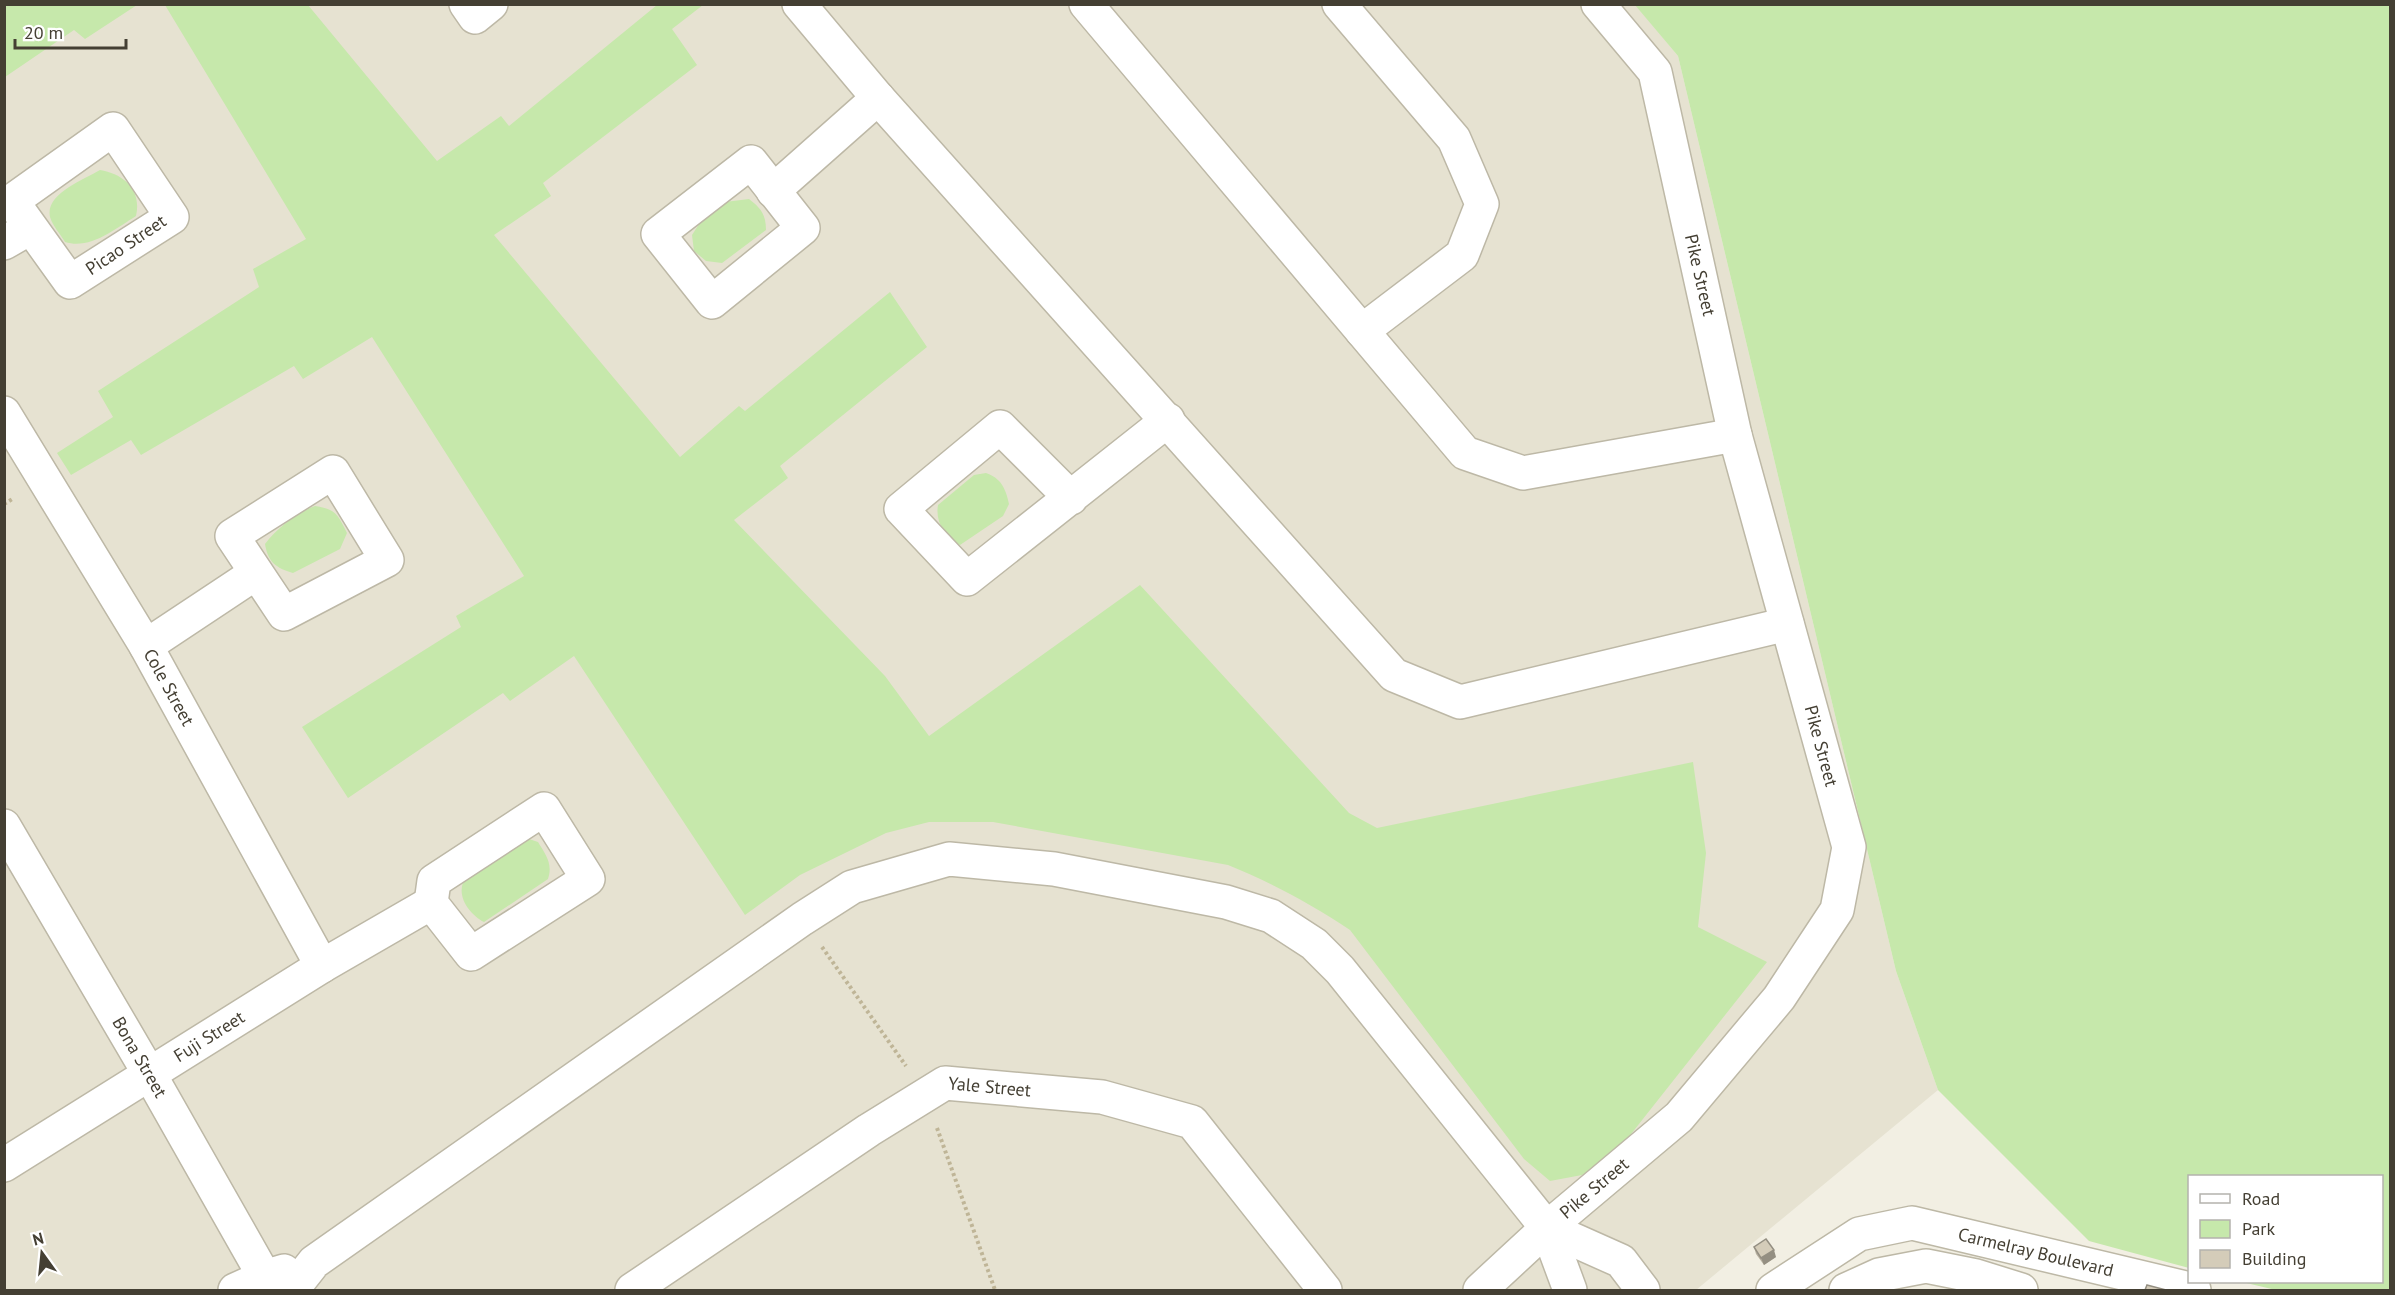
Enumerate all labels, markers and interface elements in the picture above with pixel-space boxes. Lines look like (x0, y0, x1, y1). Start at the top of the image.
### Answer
scale bar (15, 12, 126, 50)
text: 20 m (24, 21, 63, 44)
street label: Picao Street (81, 209, 170, 280)
street label: Pike Street (1680, 232, 1721, 318)
street label: Cole Street (139, 644, 200, 730)
street label: Pike Street (1800, 703, 1843, 789)
street label: Fuji Street (169, 1005, 249, 1067)
street label: Bona Street (107, 1012, 172, 1102)
street label: Yale Street (947, 1071, 1032, 1102)
street label: Pike Street (1555, 1152, 1633, 1223)
legend (2188, 1175, 2383, 1283)
text: Road (2242, 1187, 2280, 1210)
text: Park (2242, 1217, 2275, 1240)
street label: Carmelray Boulevard (1956, 1222, 2116, 1281)
north arrow (12, 1223, 72, 1283)
text: N (30, 1227, 46, 1250)
text: Building (2242, 1247, 2306, 1270)

